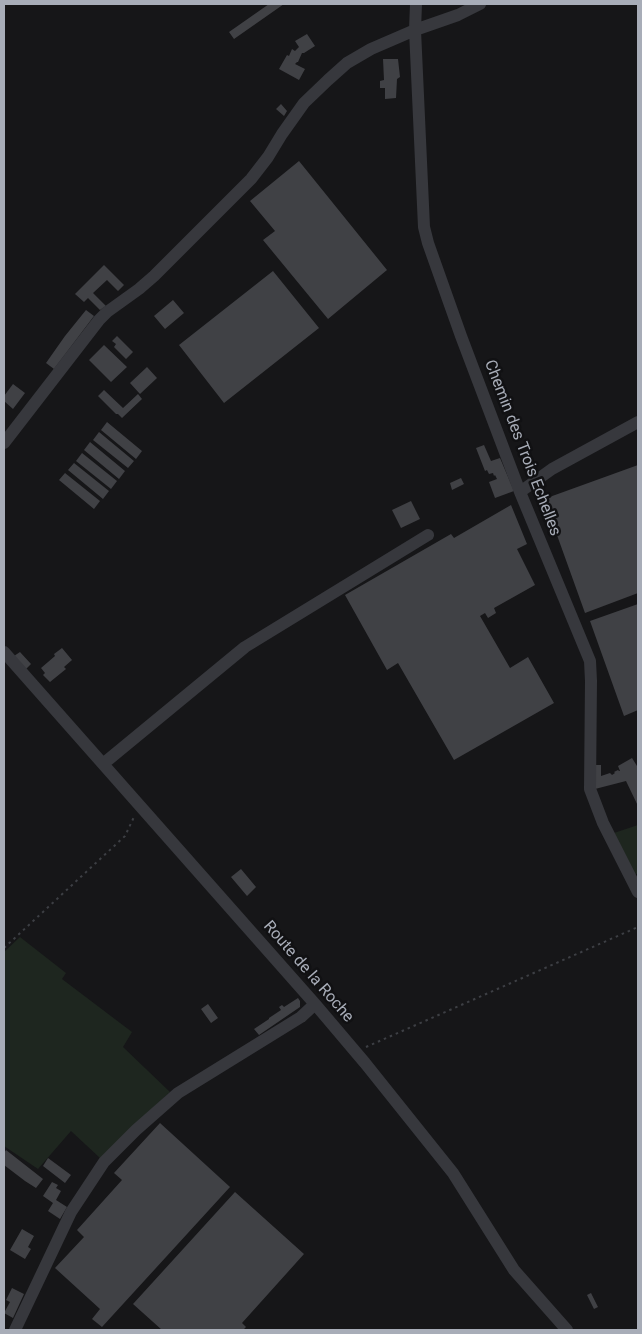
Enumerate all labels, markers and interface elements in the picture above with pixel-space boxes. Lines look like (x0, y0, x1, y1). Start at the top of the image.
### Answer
street label: Chemin des Trois Echelles (480, 357, 564, 539)
street label: Route de la Roche (259, 917, 357, 1027)

